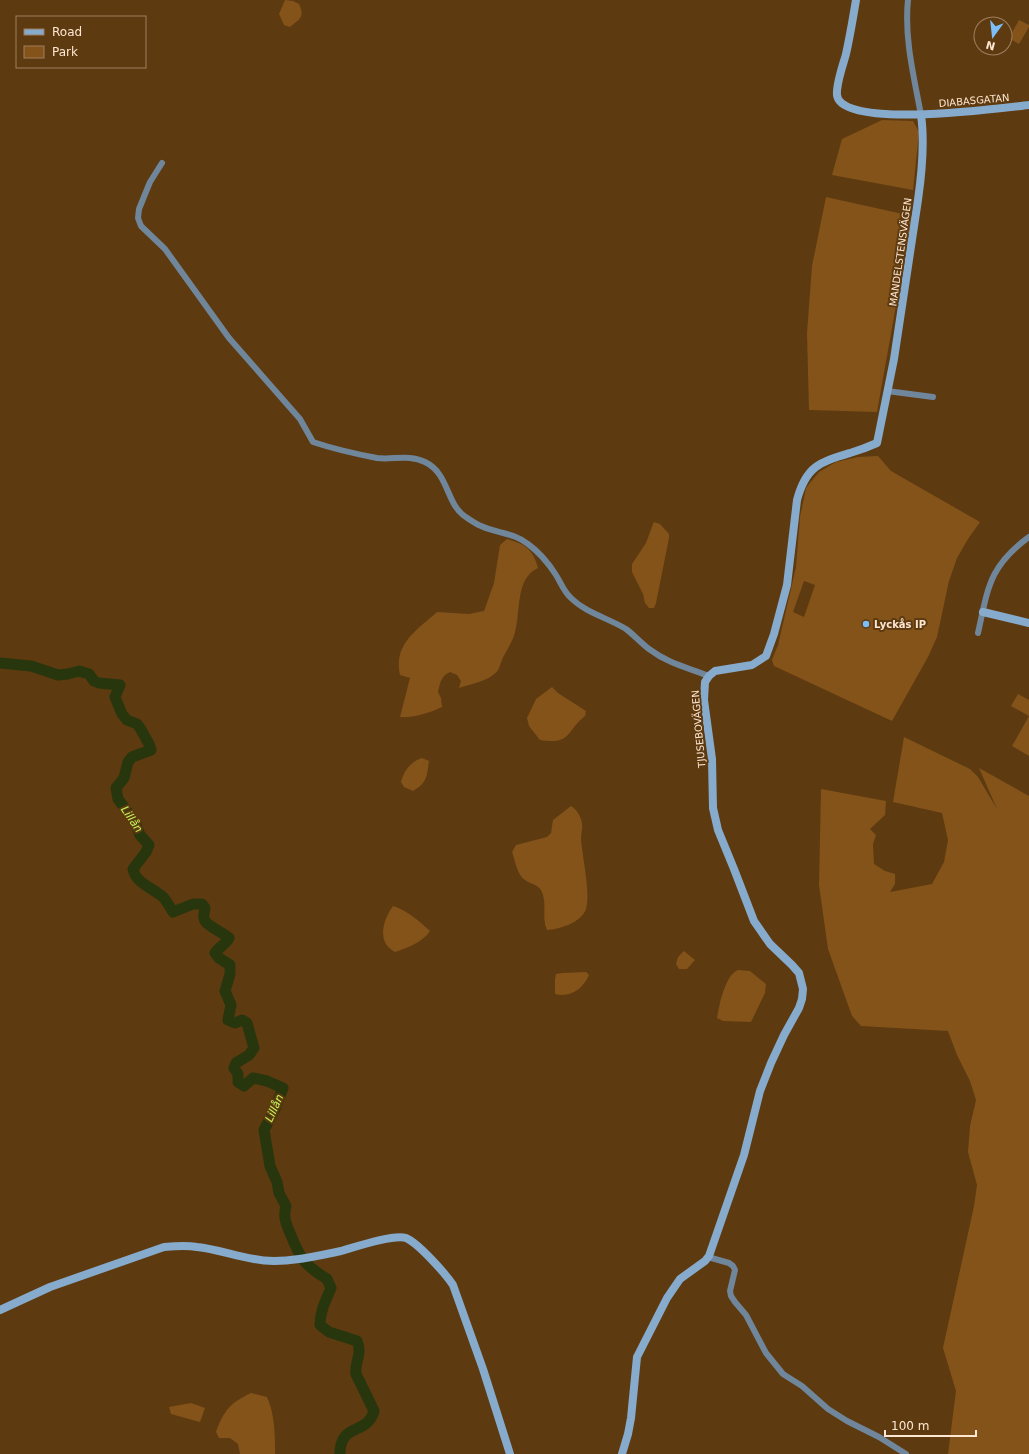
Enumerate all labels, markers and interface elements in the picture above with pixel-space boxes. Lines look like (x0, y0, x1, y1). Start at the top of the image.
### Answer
legend (16, 16, 146, 68)
north arrow (973, 16, 1013, 56)
text: Road (52, 25, 82, 39)
text: N (984, 38, 997, 53)
text: Park (52, 45, 78, 59)
street label: DIABASGATAN (938, 92, 1010, 109)
street label: MANDELSTENSVÄGEN (886, 197, 914, 307)
place label: Lyckås IP (874, 618, 926, 630)
marker: Lyckås IP (861, 619, 871, 629)
street label: TJUSEBOVÄGEN (689, 690, 707, 769)
water label: Lillån (118, 804, 145, 835)
water label: Lillån (263, 1092, 286, 1124)
scale bar (885, 1412, 976, 1438)
text: 100 m (891, 1419, 929, 1433)

